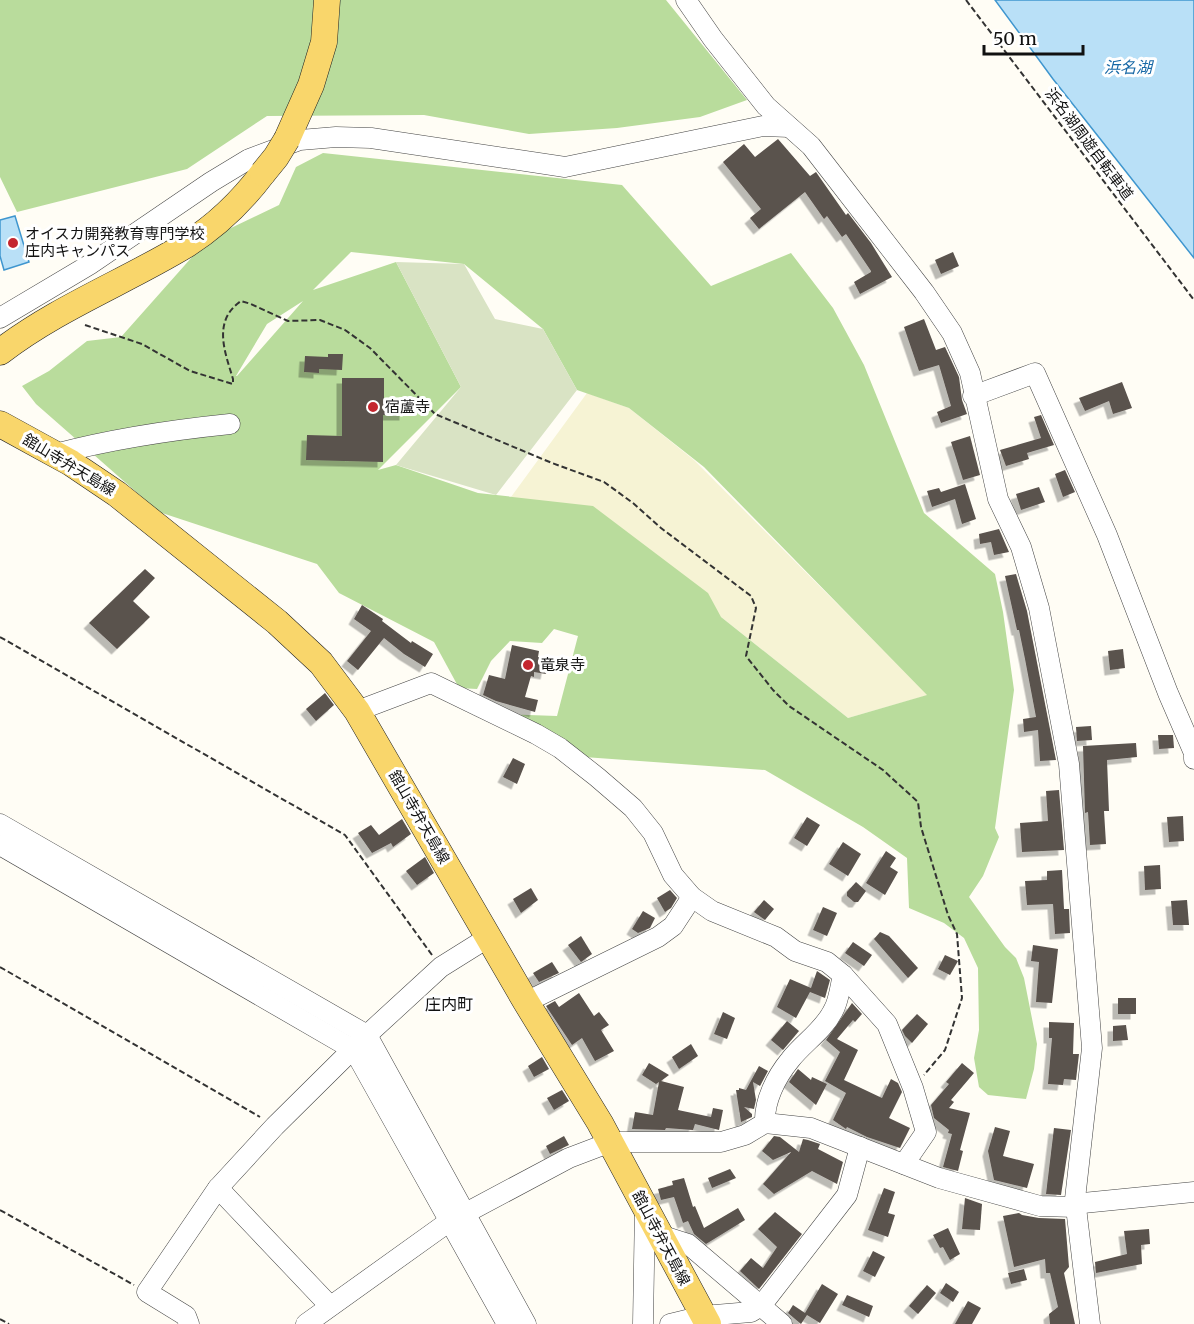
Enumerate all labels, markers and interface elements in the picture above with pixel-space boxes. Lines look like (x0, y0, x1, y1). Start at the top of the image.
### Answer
scale bar (984, 18, 1083, 56)
text: 50 m (993, 27, 1037, 50)
water label: 浜名湖 (1104, 57, 1155, 77)
street label: 浜名湖周遊自転車道 (1041, 84, 1138, 203)
place label: オイスカ開発教育専門学校 庄内キャンパス (25, 224, 205, 260)
marker: オイスカ開発教育専門学校 庄内キャンパス (6, 236, 20, 250)
place label: 宿蘆寺 (385, 397, 430, 416)
marker: 宿蘆寺 (366, 400, 380, 414)
street label: 舘山寺弁天島線 (19, 429, 119, 500)
place label: 竜泉寺 (540, 655, 585, 674)
marker: 竜泉寺 (521, 658, 535, 672)
street label: 舘山寺弁天島線 (385, 767, 454, 867)
district label: 庄内町 (425, 994, 473, 1014)
street label: 舘山寺弁天島線 (628, 1187, 694, 1289)

